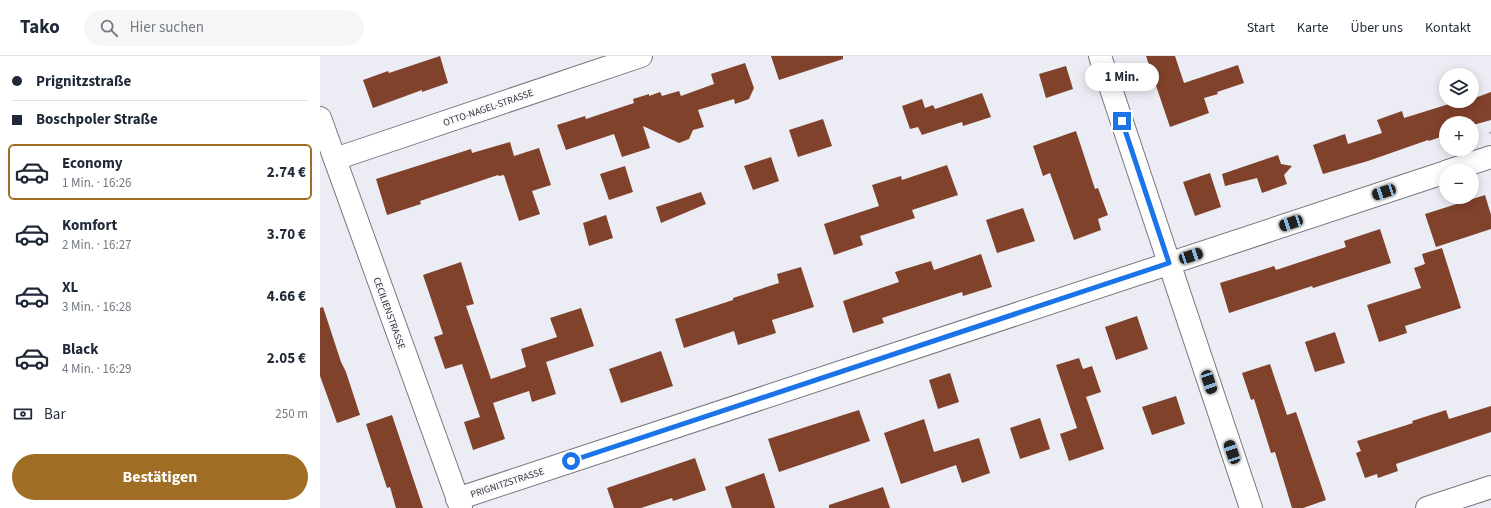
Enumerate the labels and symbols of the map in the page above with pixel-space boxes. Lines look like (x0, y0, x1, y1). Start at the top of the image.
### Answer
callout: 1 Min. (1085, 63, 1159, 91)
street label: OTTO-NAGEL-STRASSE (441, 86, 535, 130)
route end (1113, 112, 1131, 130)
car (1371, 183, 1397, 201)
car (1278, 213, 1304, 233)
car (1178, 247, 1204, 265)
street label: CECILIENSTRASSE (369, 275, 409, 351)
car (1200, 369, 1218, 395)
car (1222, 439, 1242, 465)
route start (562, 452, 580, 470)
street label: PRIGNITZSTRASSE (469, 464, 546, 501)

